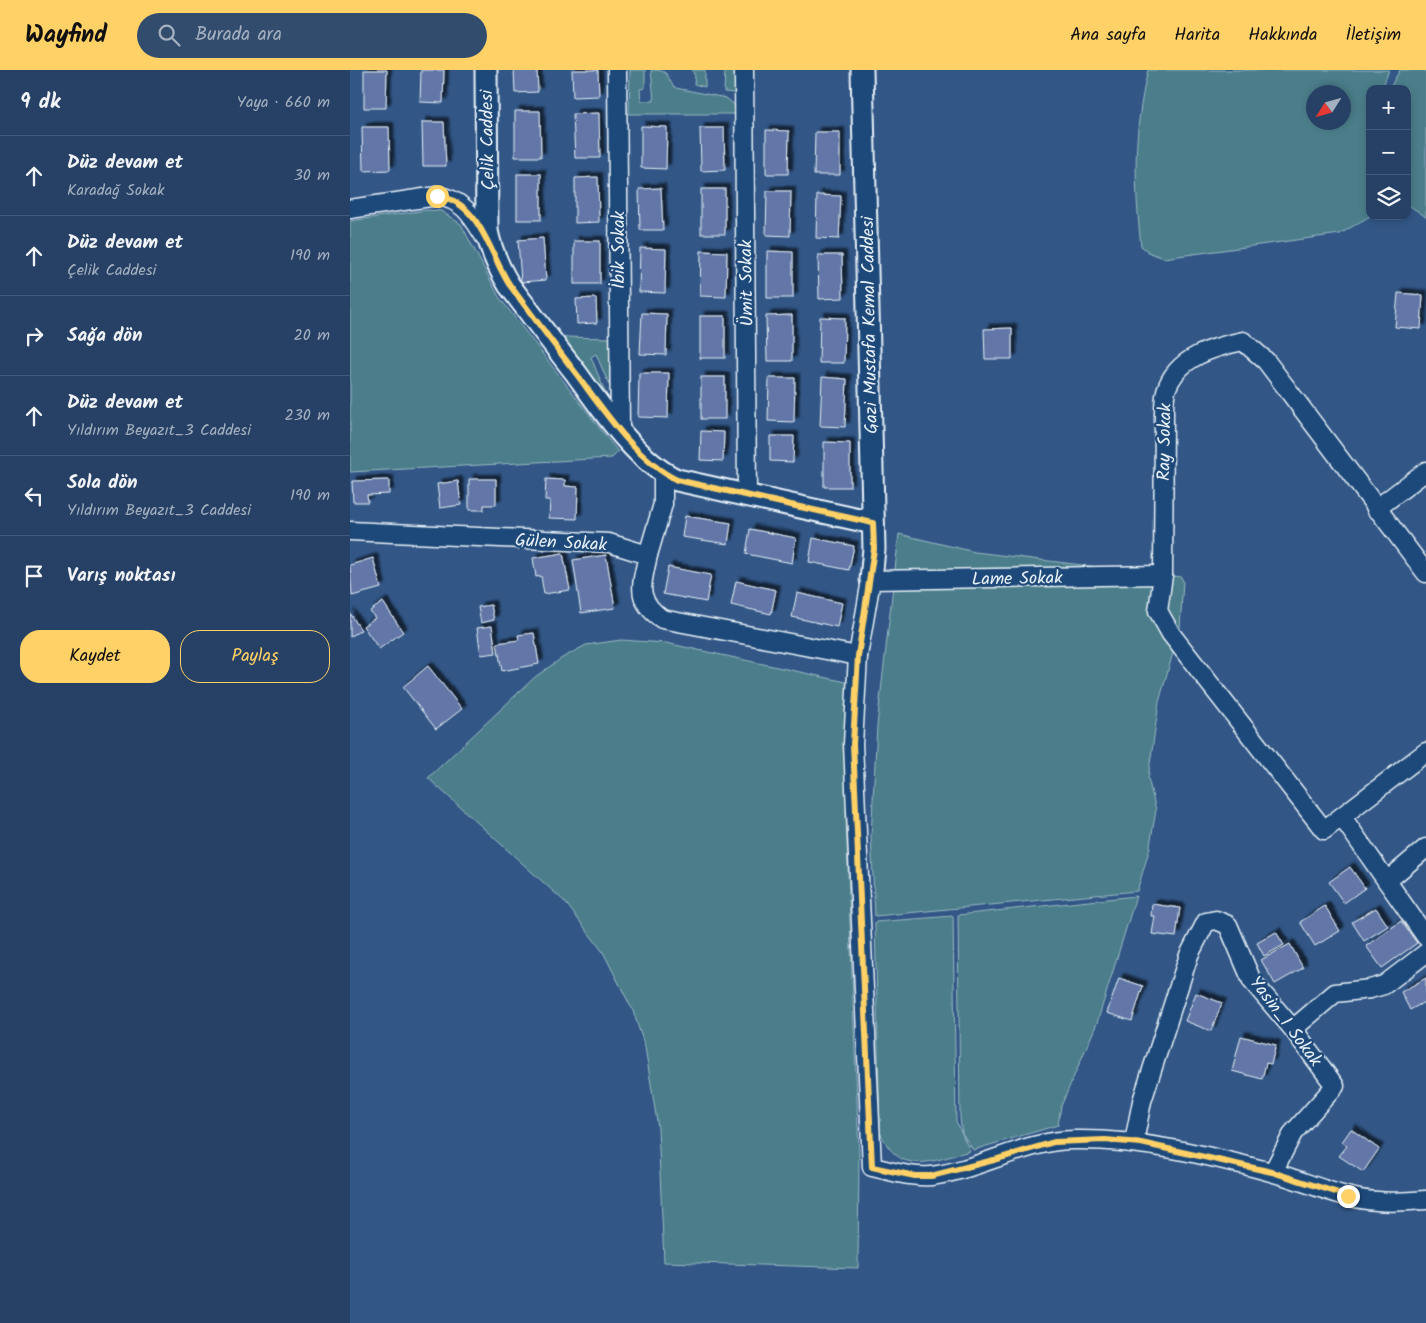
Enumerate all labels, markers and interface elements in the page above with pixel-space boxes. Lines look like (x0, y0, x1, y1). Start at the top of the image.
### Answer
search box (137, 13, 487, 58)
text: Wayfind (25, 16, 107, 55)
text: Burada ara (195, 20, 282, 50)
icon: search (155, 21, 183, 49)
text: Ana sayfa (1070, 21, 1146, 50)
text: Harita (1174, 21, 1220, 50)
text: Hakkında (1248, 21, 1317, 50)
text: İletişim (1345, 21, 1401, 50)
north arrow (1306, 85, 1351, 130)
map controls (1366, 85, 1411, 220)
button: + (1366, 85, 1411, 130)
text: 9 dk (20, 86, 60, 119)
street label: Çelik Caddesi (473, 89, 504, 191)
text: Yaya · 660 m (237, 90, 330, 115)
button: − (1366, 130, 1411, 175)
text: Düz devam et (67, 148, 183, 178)
icon: ahead (20, 162, 48, 190)
text: 30 m (294, 163, 330, 188)
button: layers (1366, 175, 1411, 220)
text: Karadağ Sokak (67, 178, 164, 203)
route start (426, 185, 449, 208)
street label: İbik Sokak (605, 210, 634, 289)
street label: Gazi Mustafa Kemal Caddesi (854, 215, 887, 434)
text: Düz devam et (67, 228, 183, 258)
street label: Ümit Sokak (732, 239, 763, 326)
icon: ahead (20, 242, 48, 270)
text: 190 m (290, 243, 330, 268)
text: Çelik Caddesi (67, 258, 156, 283)
text: Sağa dön (67, 321, 143, 351)
icon: right (20, 322, 48, 350)
text: 20 m (294, 323, 330, 348)
text: Düz devam et (67, 388, 183, 418)
icon: ahead (20, 402, 48, 430)
street label: Ray Sokak (1150, 402, 1181, 481)
text: 230 m (284, 403, 330, 428)
text: Yıldırım Beyazıt_3 Caddesi (67, 418, 251, 443)
text: Sola dön (67, 468, 138, 498)
icon: left (20, 482, 48, 510)
text: 190 m (290, 483, 330, 508)
text: Yıldırım Beyazıt_3 Caddesi (67, 498, 251, 523)
street label: Gülen Sokak (514, 527, 608, 560)
text: Varış noktası (67, 561, 175, 591)
icon: arrive (20, 562, 48, 590)
street label: Lame Sokak (971, 564, 1063, 595)
button: Kaydet (20, 630, 170, 683)
button: Paylaş (180, 630, 330, 683)
street label: Yasin_1 Sokak (1241, 970, 1329, 1074)
route end (1337, 1185, 1360, 1208)

